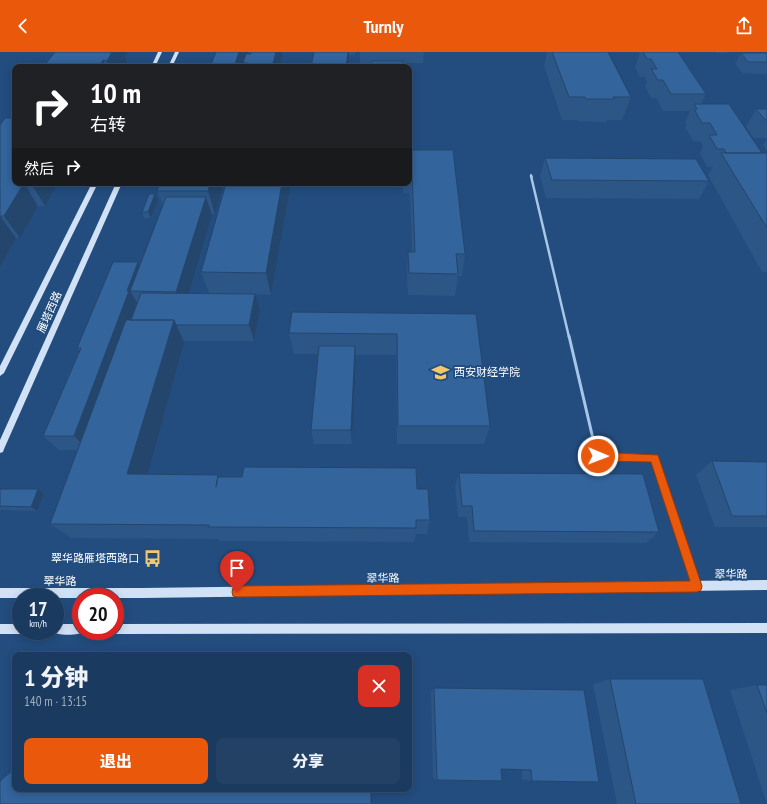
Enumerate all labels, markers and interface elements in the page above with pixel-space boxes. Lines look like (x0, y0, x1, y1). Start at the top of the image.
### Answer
icon: back (12, 15, 34, 37)
text: Turnly (364, 15, 403, 38)
icon: share (733, 15, 755, 37)
text: 10 m (90, 74, 141, 111)
icon: right (24, 80, 76, 132)
text: 右转 (90, 113, 126, 136)
icon: right (62, 156, 84, 178)
text: 然后 (24, 159, 54, 178)
street label: 雁塔西路 (34, 289, 64, 335)
school or university icon: 西安财经学院 (431, 362, 451, 382)
place label: 西安财经学院 (454, 365, 520, 379)
position arrow (577, 435, 619, 477)
bus stop icon: 翠华路雁塔西路口 (142, 548, 162, 568)
place label: 翠华路雁塔西路口 (51, 551, 139, 565)
pin (220, 551, 254, 592)
icon: arrive (226, 557, 248, 579)
street label: 翠华路 (714, 567, 748, 581)
street label: 翠华路 (366, 571, 400, 585)
street label: 翠华路 (44, 574, 77, 588)
speed limit sign: 20 (72, 588, 124, 640)
text: 17 (28, 596, 48, 622)
text: km/h (29, 617, 47, 630)
text: 1 分钟 (24, 662, 88, 693)
button: close (358, 665, 400, 707)
text: 140 m · 13:15 (24, 693, 87, 710)
button: 退出 (24, 738, 208, 784)
button: 分享 (216, 738, 400, 784)

